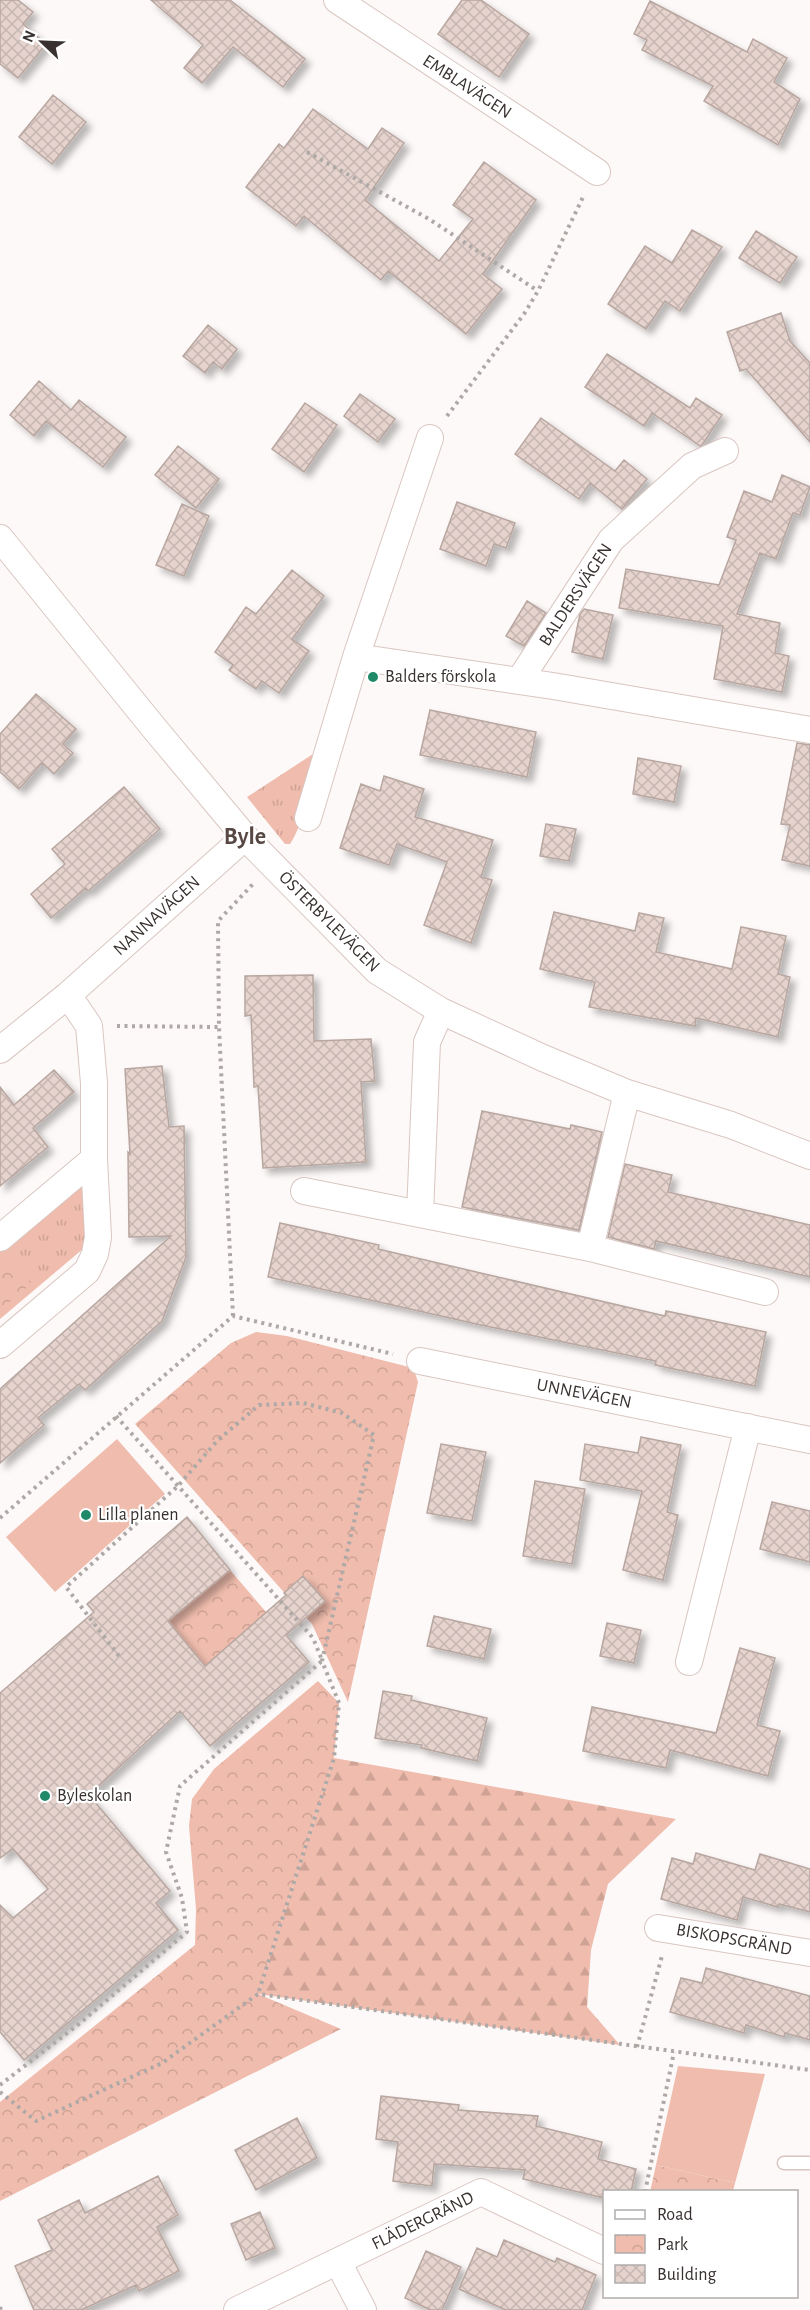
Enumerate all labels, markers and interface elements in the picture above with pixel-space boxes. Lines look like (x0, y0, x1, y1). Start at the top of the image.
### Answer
north arrow (12, 12, 72, 72)
text: N (20, 28, 39, 45)
street label: EMBLAVÄGEN (419, 50, 516, 122)
street label: BALDERSVÄGEN (535, 540, 616, 649)
place label: Balders förskola (385, 668, 496, 686)
marker: Balders förskola (366, 670, 380, 684)
district label: Byle (224, 825, 266, 849)
street label: ÖSTERBYLEVÄGEN (275, 867, 384, 976)
street label: NANNAVÄGEN (109, 871, 204, 959)
street label: UNNEVÄGEN (535, 1374, 633, 1412)
place label: Lilla planen (98, 1506, 179, 1524)
marker: Lilla planen (79, 1508, 93, 1522)
place label: Byleskolan (57, 1787, 132, 1805)
marker: Byleskolan (38, 1789, 52, 1803)
street label: BISKOPSGRÄND (675, 1919, 793, 1959)
street label: FLÄDERGRÄND (368, 2187, 477, 2253)
legend (603, 2190, 798, 2298)
text: Road (657, 2206, 693, 2224)
text: Park (657, 2236, 689, 2254)
text: Building (657, 2266, 717, 2284)

